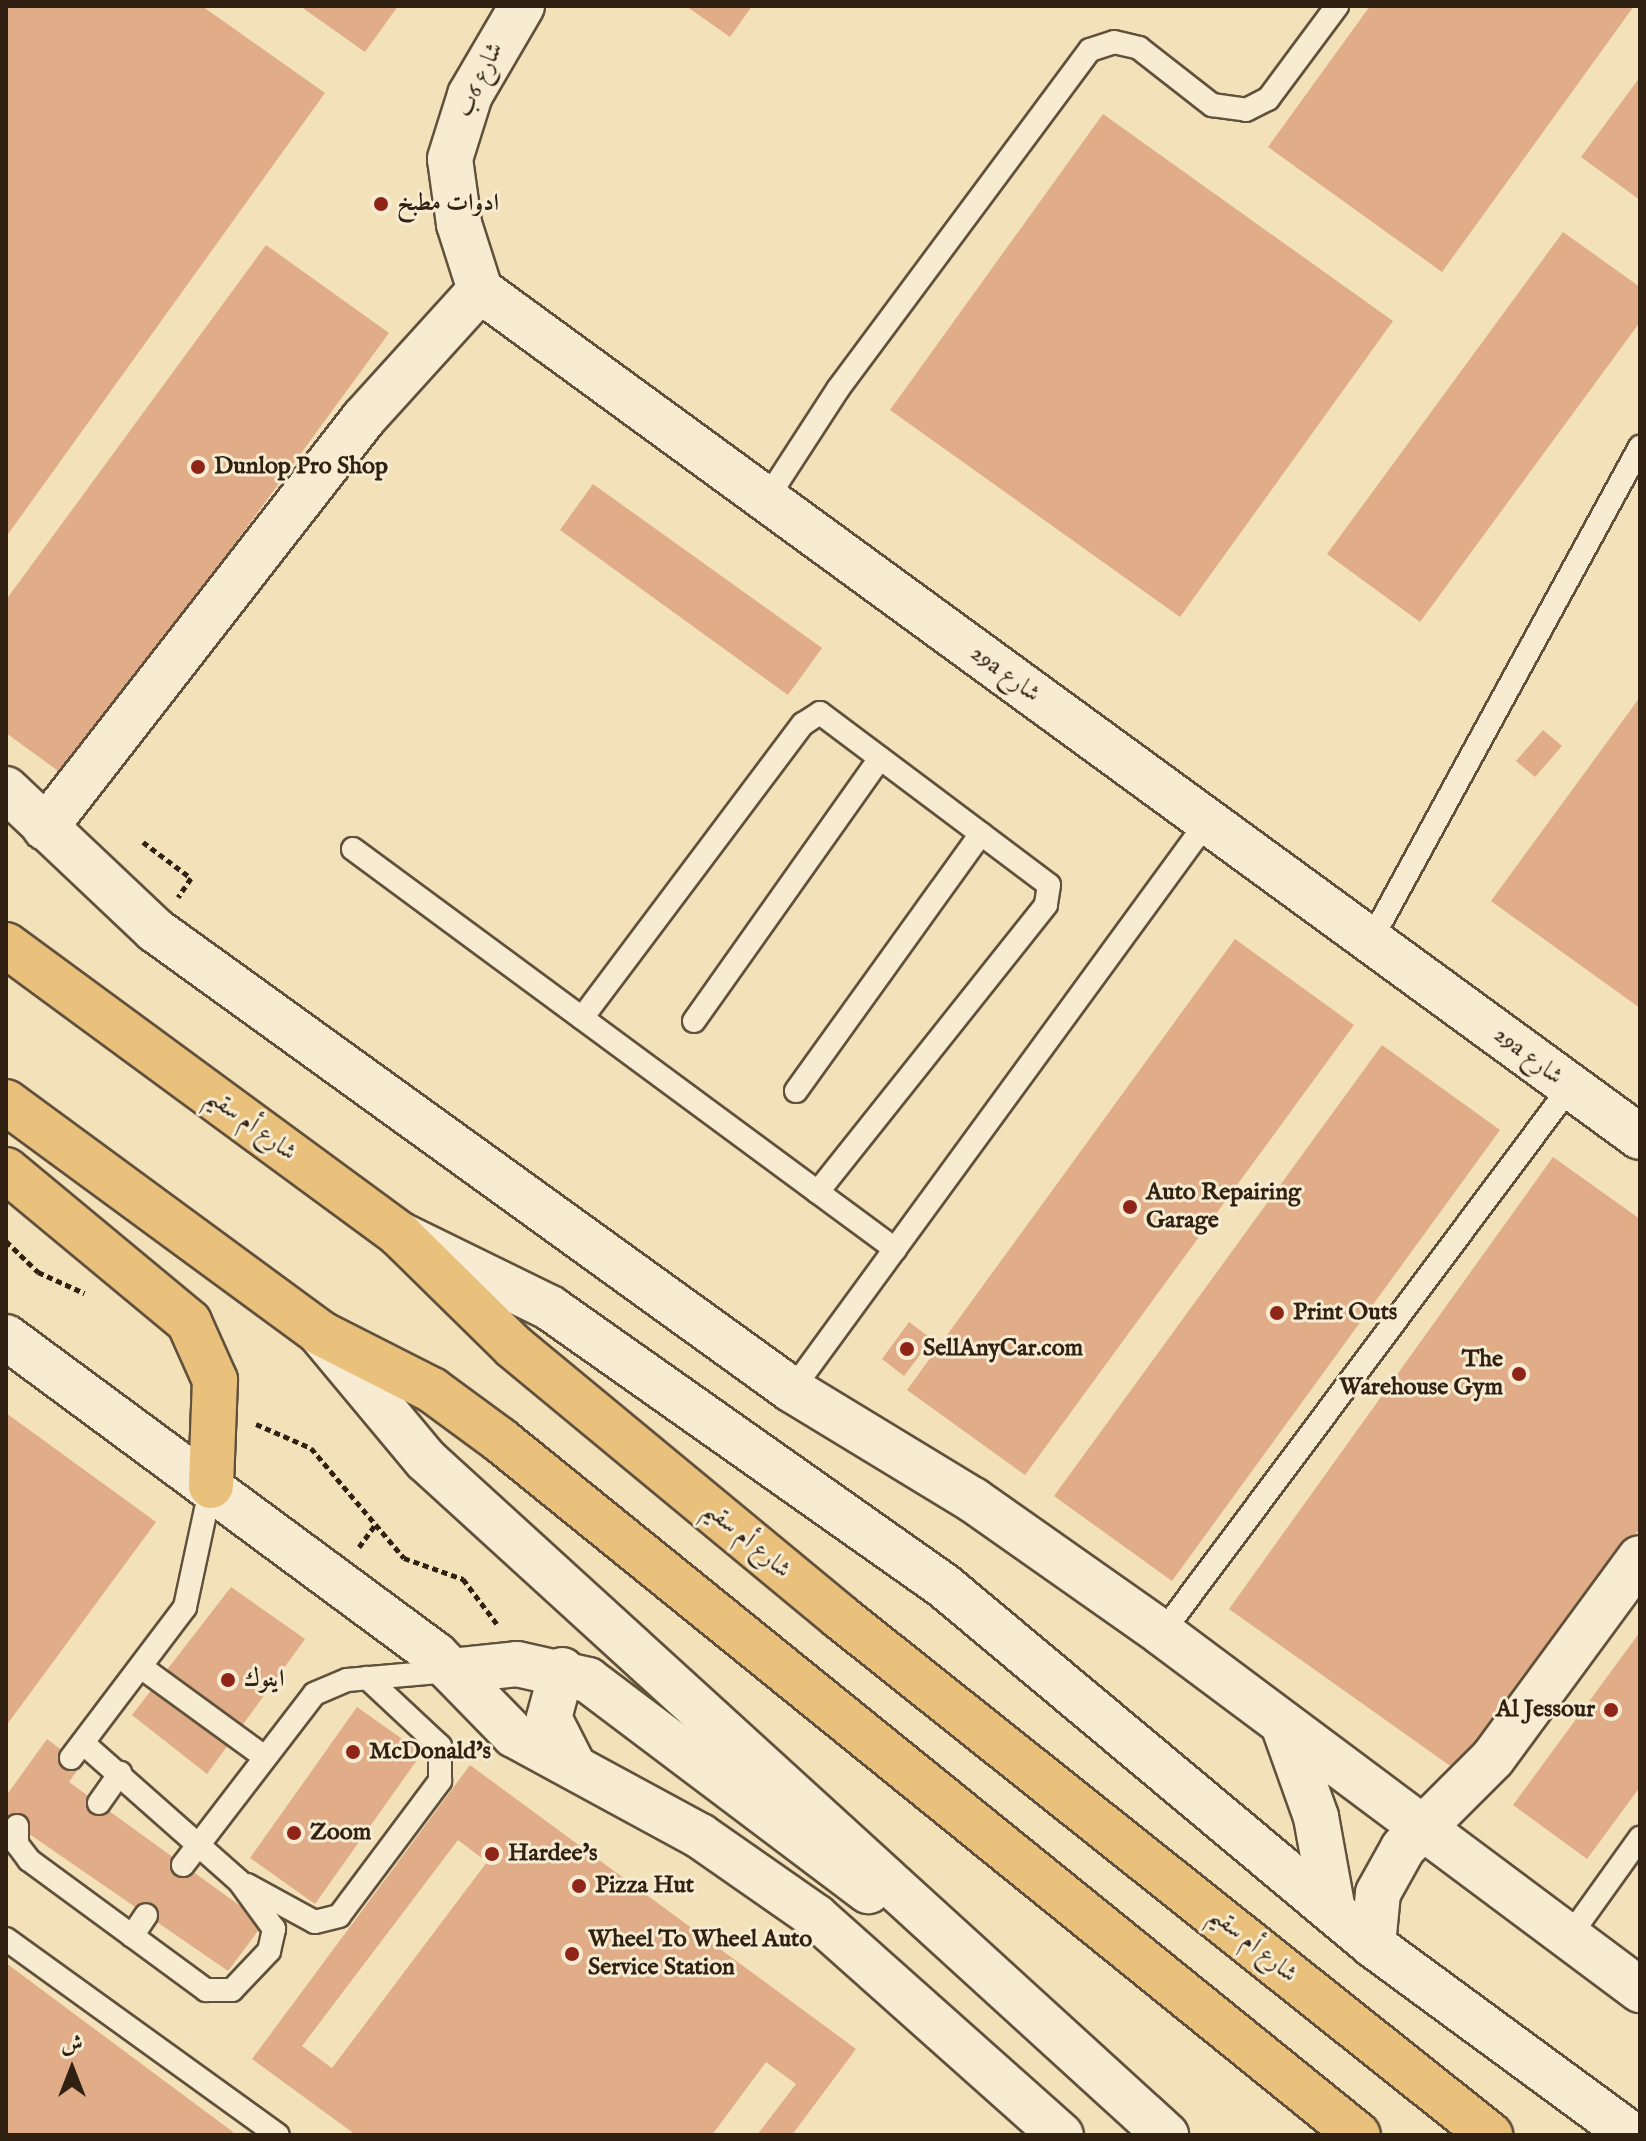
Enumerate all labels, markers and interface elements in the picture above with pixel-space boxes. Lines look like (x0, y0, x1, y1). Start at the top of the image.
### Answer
street label: شارع 6ب (450, 38, 510, 122)
place label: ادوات مطبخ (397, 190, 499, 218)
marker: ادوات مطبخ (372, 195, 390, 213)
place label: Dunlop Pro Shop (214, 453, 388, 481)
marker: Dunlop Pro Shop (189, 458, 207, 476)
street label: 29a شارع (965, 639, 1045, 709)
street label: 29a شارع (1488, 1021, 1568, 1091)
street label: شارع أم سقيم (200, 1083, 302, 1167)
place label: Auto Repairing Garage (1146, 1179, 1301, 1235)
marker: Auto Repairing Garage (1121, 1198, 1139, 1216)
place label: Print Outs (1293, 1299, 1397, 1327)
marker: Print Outs (1268, 1304, 1286, 1322)
place label: SellAnyCar.com (923, 1335, 1083, 1363)
marker: SellAnyCar.com (898, 1340, 916, 1358)
place label: The Warehouse Gym (1339, 1346, 1503, 1402)
marker: The Warehouse Gym (1510, 1365, 1528, 1383)
street label: شارع أم سقيم (698, 1495, 796, 1585)
place label: اينوك (244, 1666, 284, 1694)
marker: اينوك (219, 1671, 237, 1689)
place label: Al Jessour (1496, 1696, 1595, 1724)
marker: Al Jessour (1602, 1701, 1620, 1719)
place label: McDonald's (369, 1738, 491, 1766)
marker: McDonald's (344, 1743, 362, 1761)
place label: Zoom (310, 1819, 371, 1847)
marker: Zoom (285, 1824, 303, 1842)
place label: Hardee's (508, 1840, 598, 1868)
marker: Hardee's (483, 1845, 501, 1863)
place label: Pizza Hut (595, 1872, 694, 1900)
marker: Pizza Hut (570, 1877, 588, 1895)
street label: شارع أم سقيم (1203, 1901, 1303, 1989)
place label: Wheel To Wheel Auto Service Station (588, 1926, 812, 1982)
marker: Wheel To Wheel Auto Service Station (563, 1945, 581, 1963)
north arrow (32, 2029, 112, 2109)
text: ش (61, 2031, 83, 2059)

